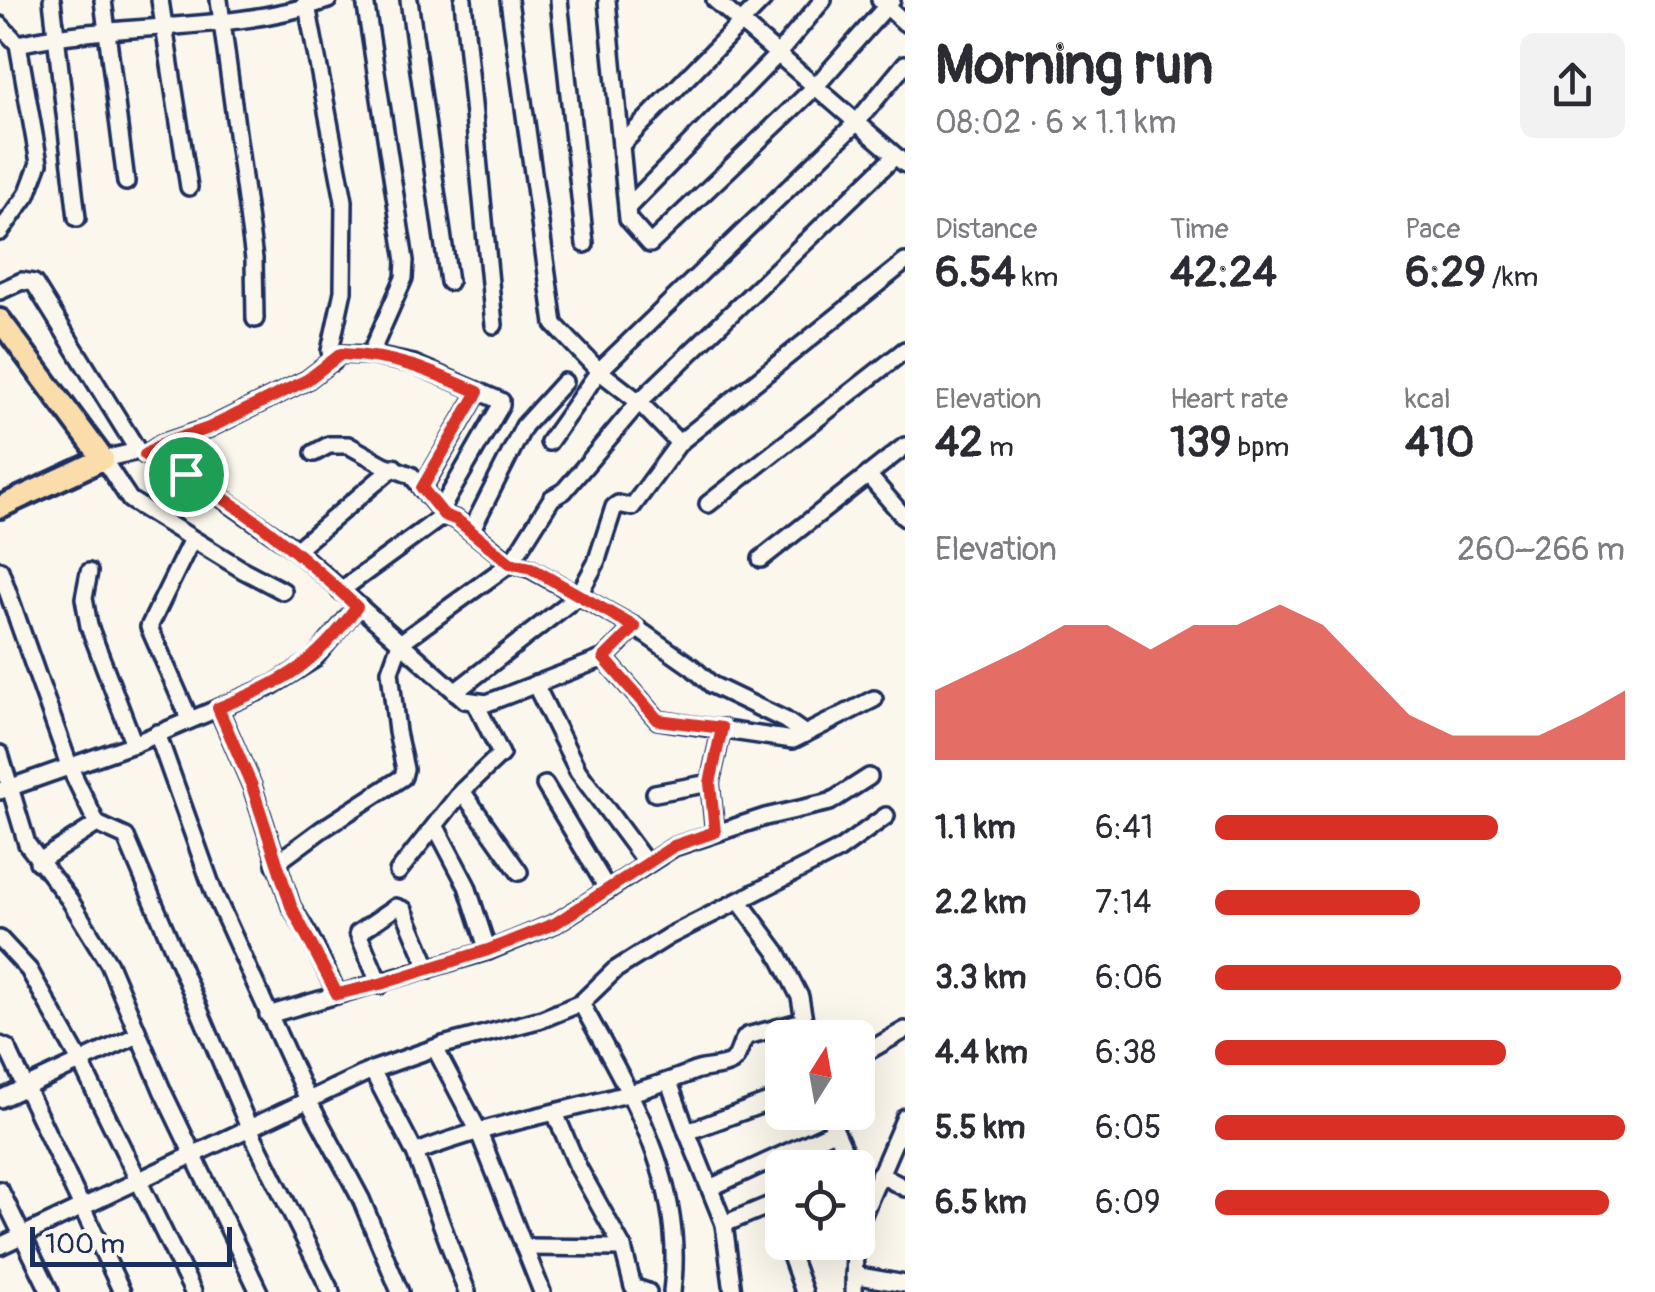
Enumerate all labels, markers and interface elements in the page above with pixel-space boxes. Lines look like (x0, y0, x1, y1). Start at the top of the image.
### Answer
text: Morning run (935, 31, 1213, 100)
button: share (1520, 33, 1625, 138)
text: 08:02 · 6 × 1.1 km (935, 103, 1176, 143)
text: Distance (935, 212, 1037, 247)
text: Time (1170, 212, 1229, 247)
text: Pace (1405, 212, 1460, 247)
text: 6.54 (935, 247, 1016, 299)
text: 42:24 (1170, 247, 1277, 299)
text: 6:29 (1405, 247, 1486, 299)
text: km (1016, 260, 1058, 295)
text: /km (1486, 260, 1538, 295)
text: Elevation (935, 382, 1042, 417)
text: Heart rate (1170, 382, 1288, 417)
text: kcal (1405, 382, 1451, 417)
text: 42 (935, 417, 983, 469)
text: 139 (1170, 417, 1232, 469)
text: 410 (1405, 417, 1474, 469)
text: m (983, 430, 1014, 465)
text: bpm (1232, 430, 1289, 465)
pin (144, 432, 229, 517)
icon: arrive (159, 447, 214, 502)
text: Elevation (935, 530, 1057, 570)
text: 260–266 m (1457, 530, 1625, 570)
text: 1.1 km (935, 808, 1016, 848)
text: 6:41 (1095, 808, 1153, 848)
text: 2.2 km (935, 883, 1027, 923)
text: 7:14 (1095, 883, 1152, 923)
text: 3.3 km (935, 958, 1026, 998)
text: 6:06 (1095, 958, 1163, 998)
north arrow (765, 1020, 875, 1130)
map controls (765, 1020, 875, 1260)
text: 4.4 km (935, 1033, 1028, 1073)
text: 6:38 (1095, 1033, 1156, 1073)
text: 5.5 km (935, 1108, 1025, 1148)
text: 6:05 (1095, 1108, 1161, 1148)
button: locate (765, 1150, 875, 1260)
text: 6.5 km (935, 1183, 1027, 1223)
text: 6:09 (1095, 1183, 1161, 1223)
scale bar (30, 1222, 232, 1266)
text: 100 m (45, 1227, 125, 1262)

